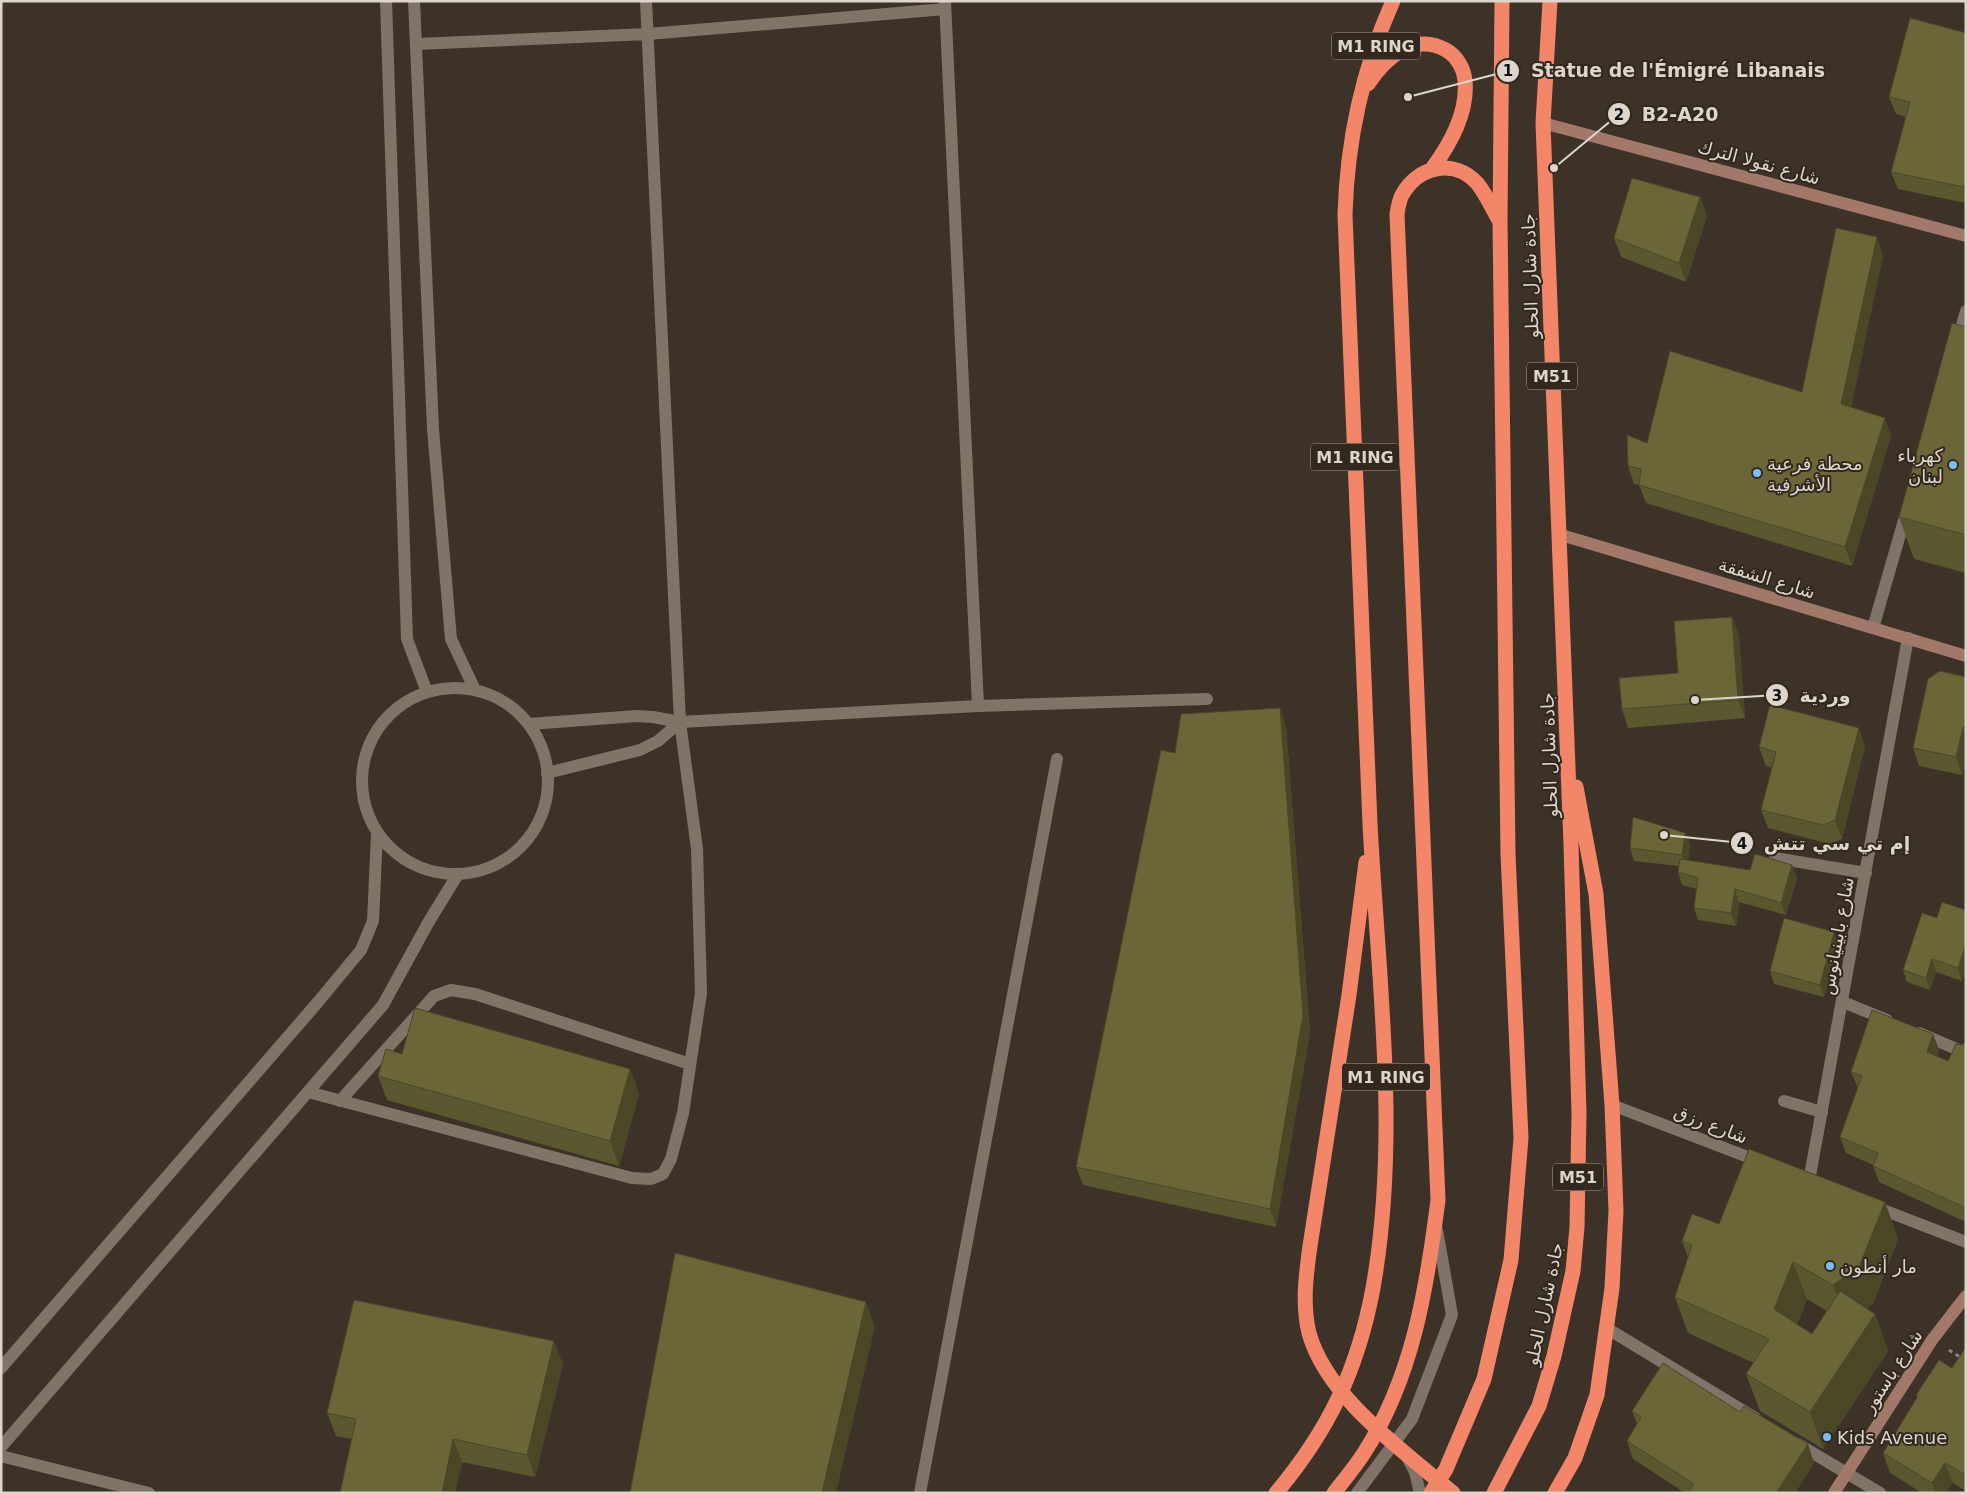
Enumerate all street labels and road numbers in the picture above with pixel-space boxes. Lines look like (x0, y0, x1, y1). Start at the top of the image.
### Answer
road number: M1 RING (1332, 32, 1420, 59)
street label: شارع نقولا الترك (1695, 136, 1822, 189)
street label: جادة شارل الحلو (1517, 213, 1544, 340)
road number: M51 (1527, 362, 1577, 390)
road number: M1 RING (1311, 444, 1399, 471)
street label: شارع الشفقة (1716, 553, 1818, 604)
street label: جادة شارل الحلو (1536, 692, 1563, 819)
street label: شارع بابينيانوس (1816, 875, 1859, 997)
road number: M1 RING (1342, 1064, 1430, 1090)
street label: شارع رزق (1671, 1100, 1751, 1149)
road number: M51 (1553, 1164, 1603, 1190)
street label: جادة شارل الحلو (1521, 1241, 1568, 1369)
street label: شارع باستور (1857, 1326, 1927, 1418)

